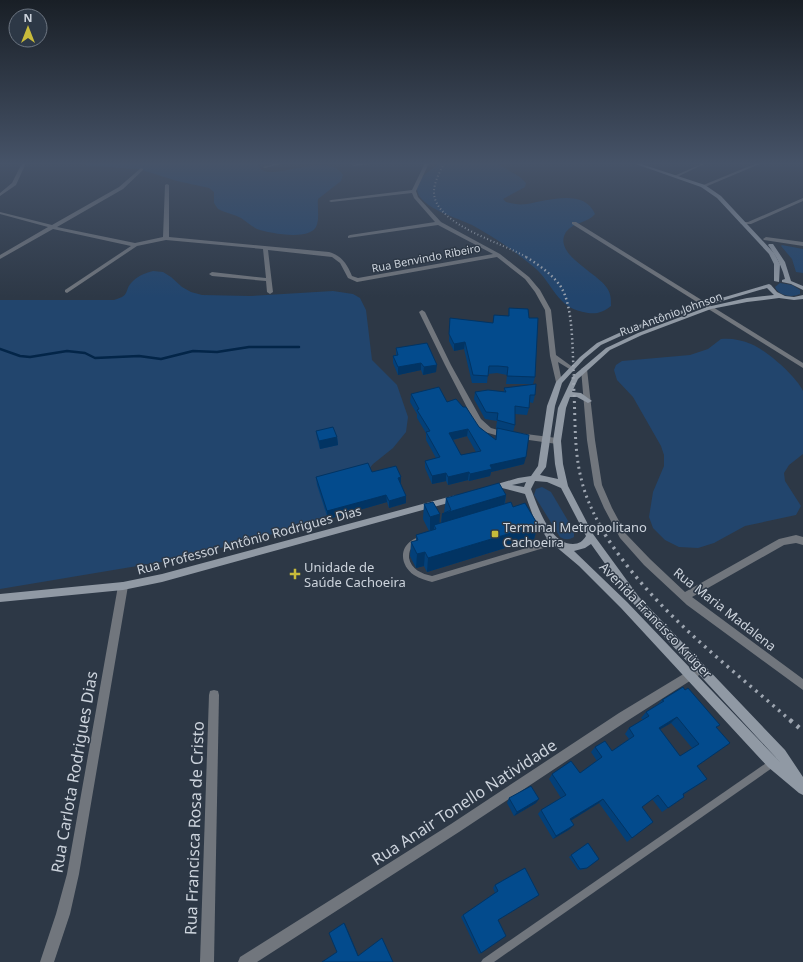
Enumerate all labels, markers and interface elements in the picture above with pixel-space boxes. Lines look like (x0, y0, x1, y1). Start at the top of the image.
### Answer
north arrow (8, 8, 48, 48)
text: N (24, 10, 32, 25)
street label: Rua Benvindo Ribeiro (370, 240, 482, 275)
street label: Rua Antônio Johnson (617, 288, 724, 339)
street label: Rua Professor Antônio Rodrigues Dias (135, 501, 363, 579)
place label: Terminal Metropolitano Cachoeira (503, 518, 647, 551)
marker: Terminal Metropolitano Cachoeira (490, 529, 500, 539)
place label: Unidade de Saúde Cachoeira (304, 558, 406, 591)
street label: Avenida Francisco Krüger (596, 558, 717, 682)
street label: Rua Maria Madalena (670, 563, 780, 655)
marker: Unidade de Saúde Cachoeira (289, 568, 301, 580)
street label: Rua Carlota Rodrigues Dias (45, 669, 103, 875)
street label: Rua Francisca Rosa de Cristo (179, 721, 209, 935)
street label: Rua Anair Tonello Natividade (367, 734, 561, 870)

